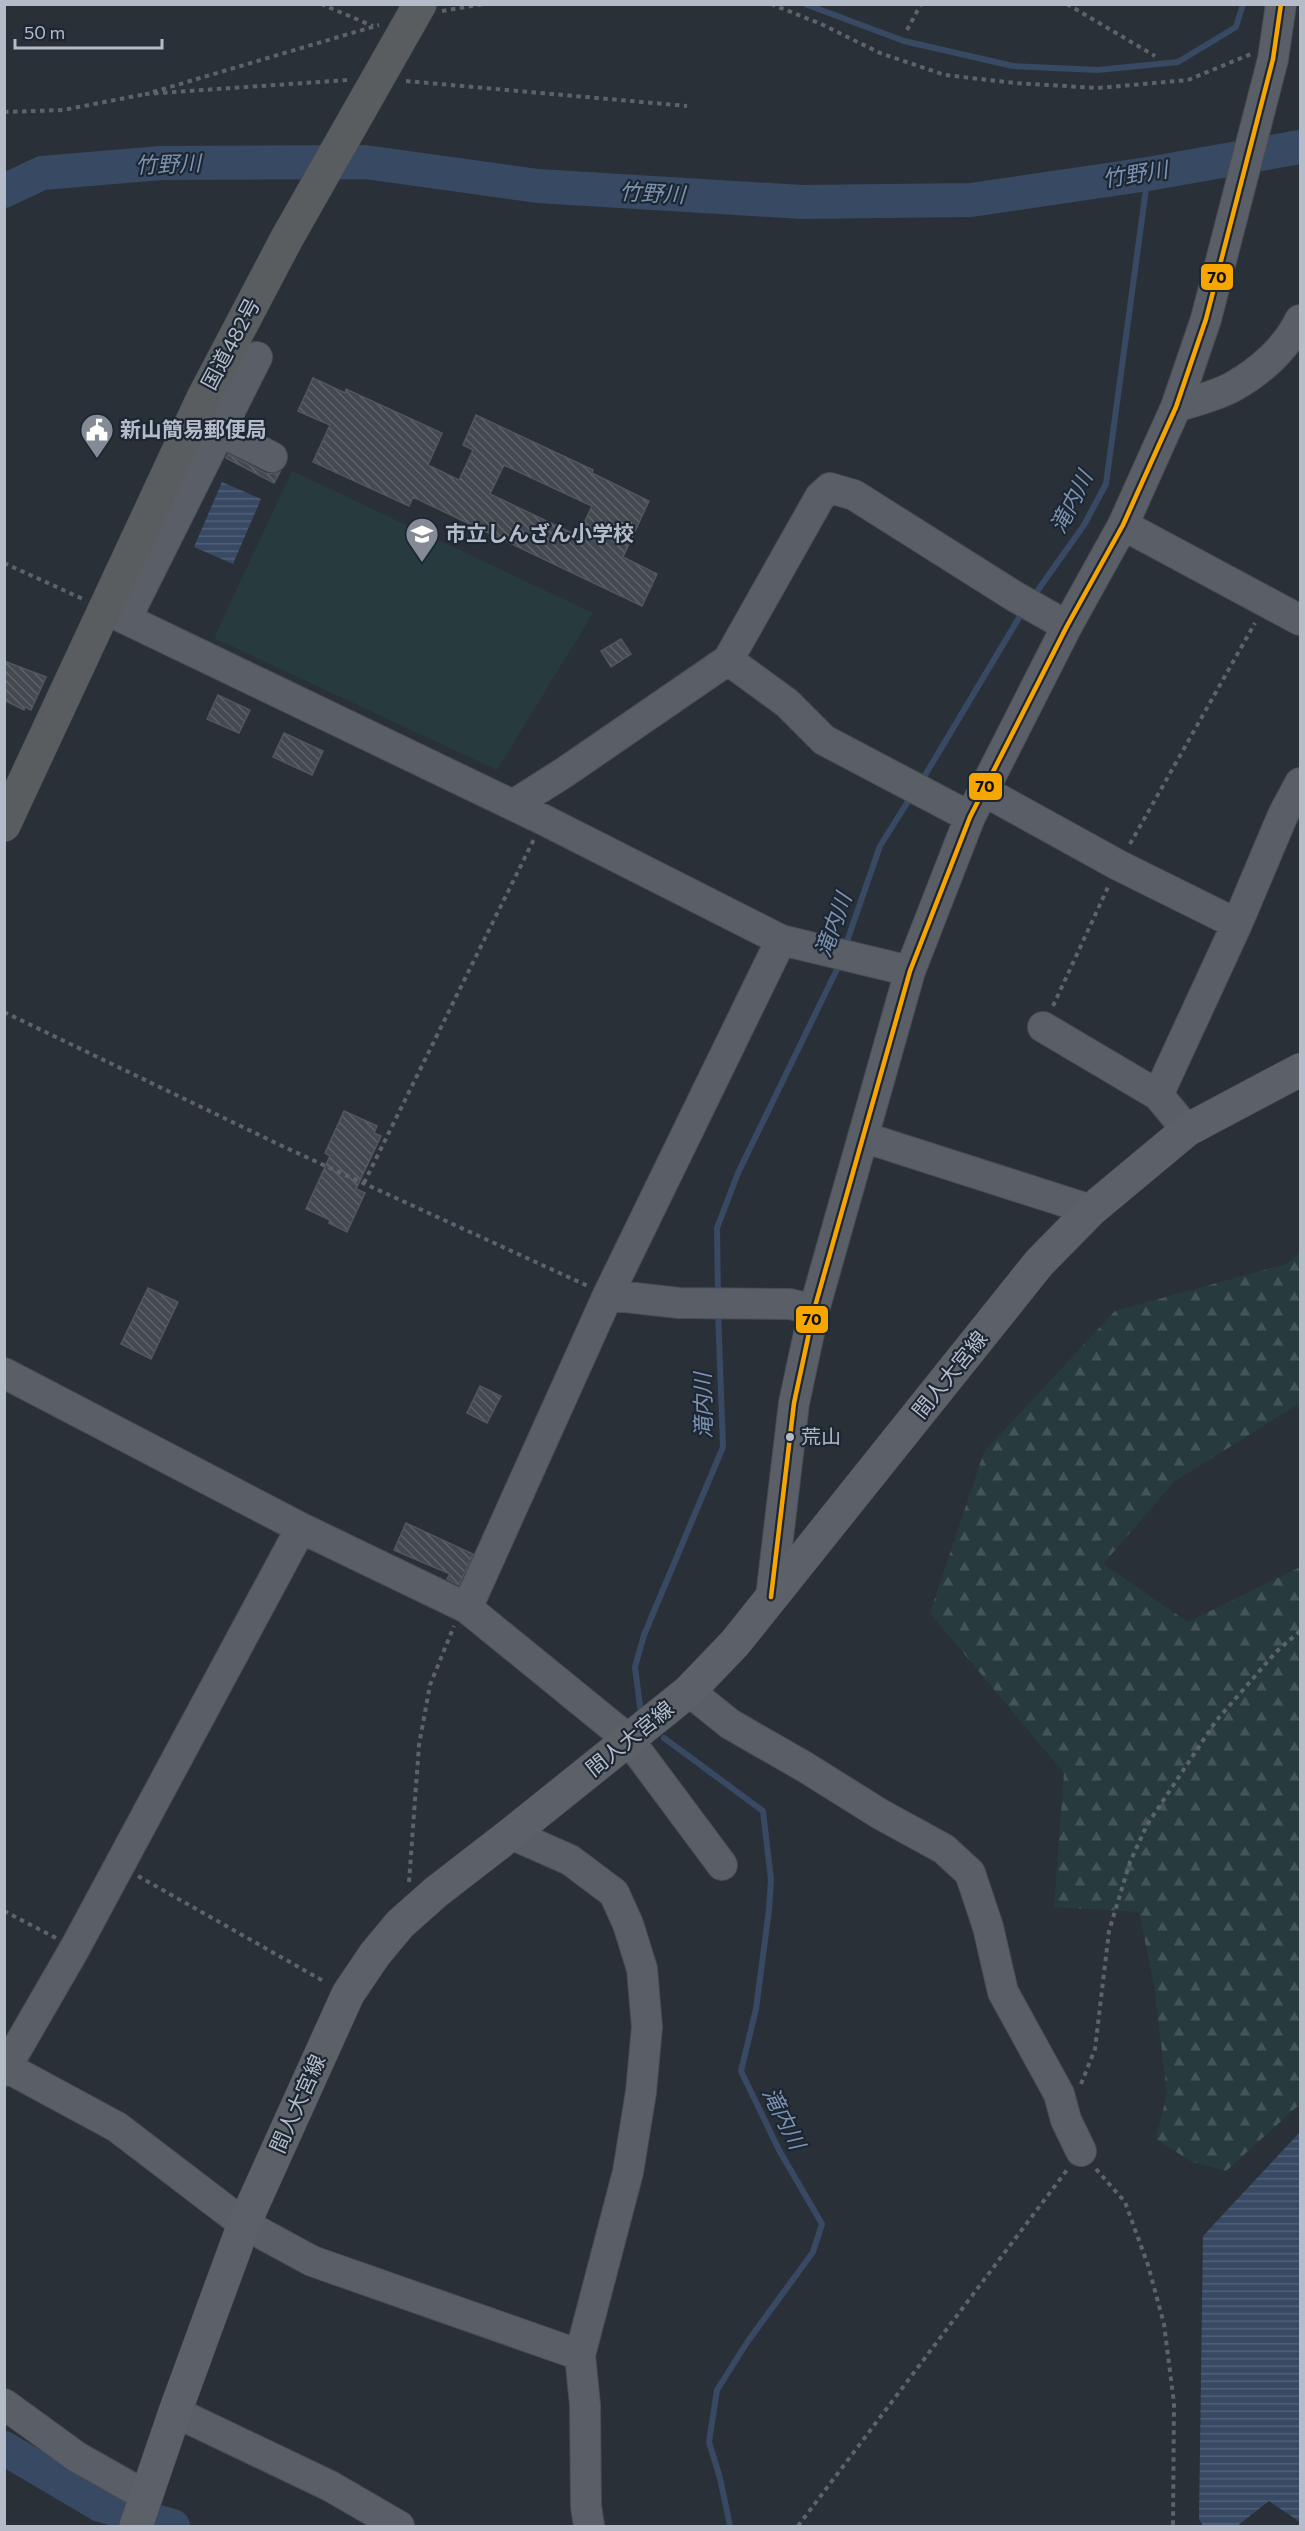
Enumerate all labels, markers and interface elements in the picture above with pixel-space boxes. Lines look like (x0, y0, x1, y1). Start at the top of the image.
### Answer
scale bar (15, 12, 162, 50)
text: 50 m (24, 21, 65, 43)
water label: 竹野川 (135, 149, 203, 178)
water label: 竹野川 (1100, 155, 1172, 192)
water label: 竹野川 (618, 177, 688, 208)
line badge: 70 (1200, 263, 1234, 291)
text: 70 (1207, 267, 1227, 286)
street label: 国道482号 (195, 293, 264, 393)
public building icon: 新山簡易郵便局 (79, 412, 115, 459)
place label: 新山簡易郵便局 (120, 416, 267, 441)
water label: 滝内川 (1044, 464, 1098, 537)
school or university icon: 市立しんざん小学校 (404, 516, 440, 563)
place label: 市立しんざん小学校 (445, 520, 634, 545)
line badge: 70 (968, 772, 1003, 801)
text: 70 (975, 776, 995, 795)
water label: 滝内川 (809, 887, 857, 960)
line badge: 70 (795, 1305, 829, 1334)
text: 70 (802, 1309, 822, 1328)
street label: 間人大宮線 (906, 1325, 992, 1423)
water label: 滝内川 (688, 1371, 717, 1439)
place label: 荒山 (801, 1424, 841, 1448)
marker: 荒山 (784, 1431, 796, 1443)
street label: 間人大宮線 (580, 1695, 678, 1781)
street label: 間人大宮線 (264, 2050, 329, 2156)
water label: 滝内川 (757, 2082, 812, 2155)

